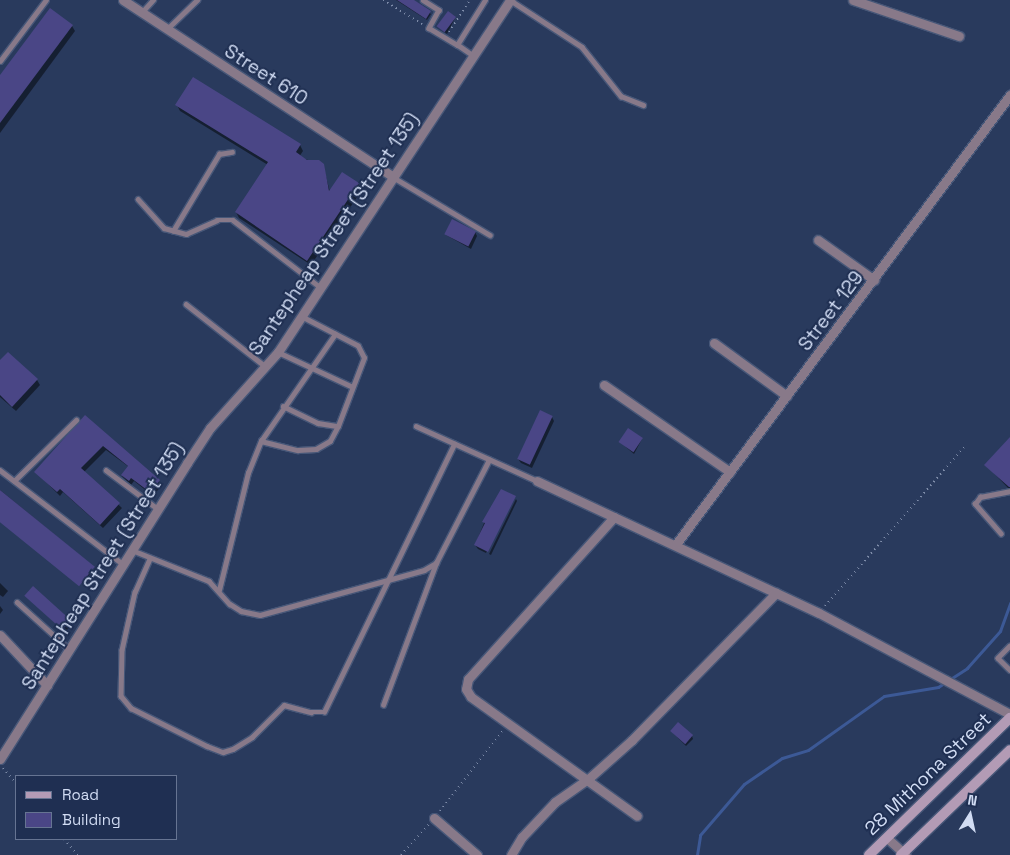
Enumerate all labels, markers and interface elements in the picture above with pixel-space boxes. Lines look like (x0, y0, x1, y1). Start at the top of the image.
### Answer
street label: Street 610 (220, 40, 312, 110)
street label: Santepheap Street (Street 135) (244, 108, 424, 360)
street label: Street 129 (794, 267, 868, 355)
street label: Santepheap Street (Street 135) (17, 438, 189, 694)
street label: 28 Mithona Street (860, 708, 996, 840)
legend (15, 775, 178, 840)
text: Road (62, 785, 99, 804)
north arrow (945, 790, 995, 840)
text: N (966, 791, 979, 810)
text: Building (62, 810, 121, 829)

